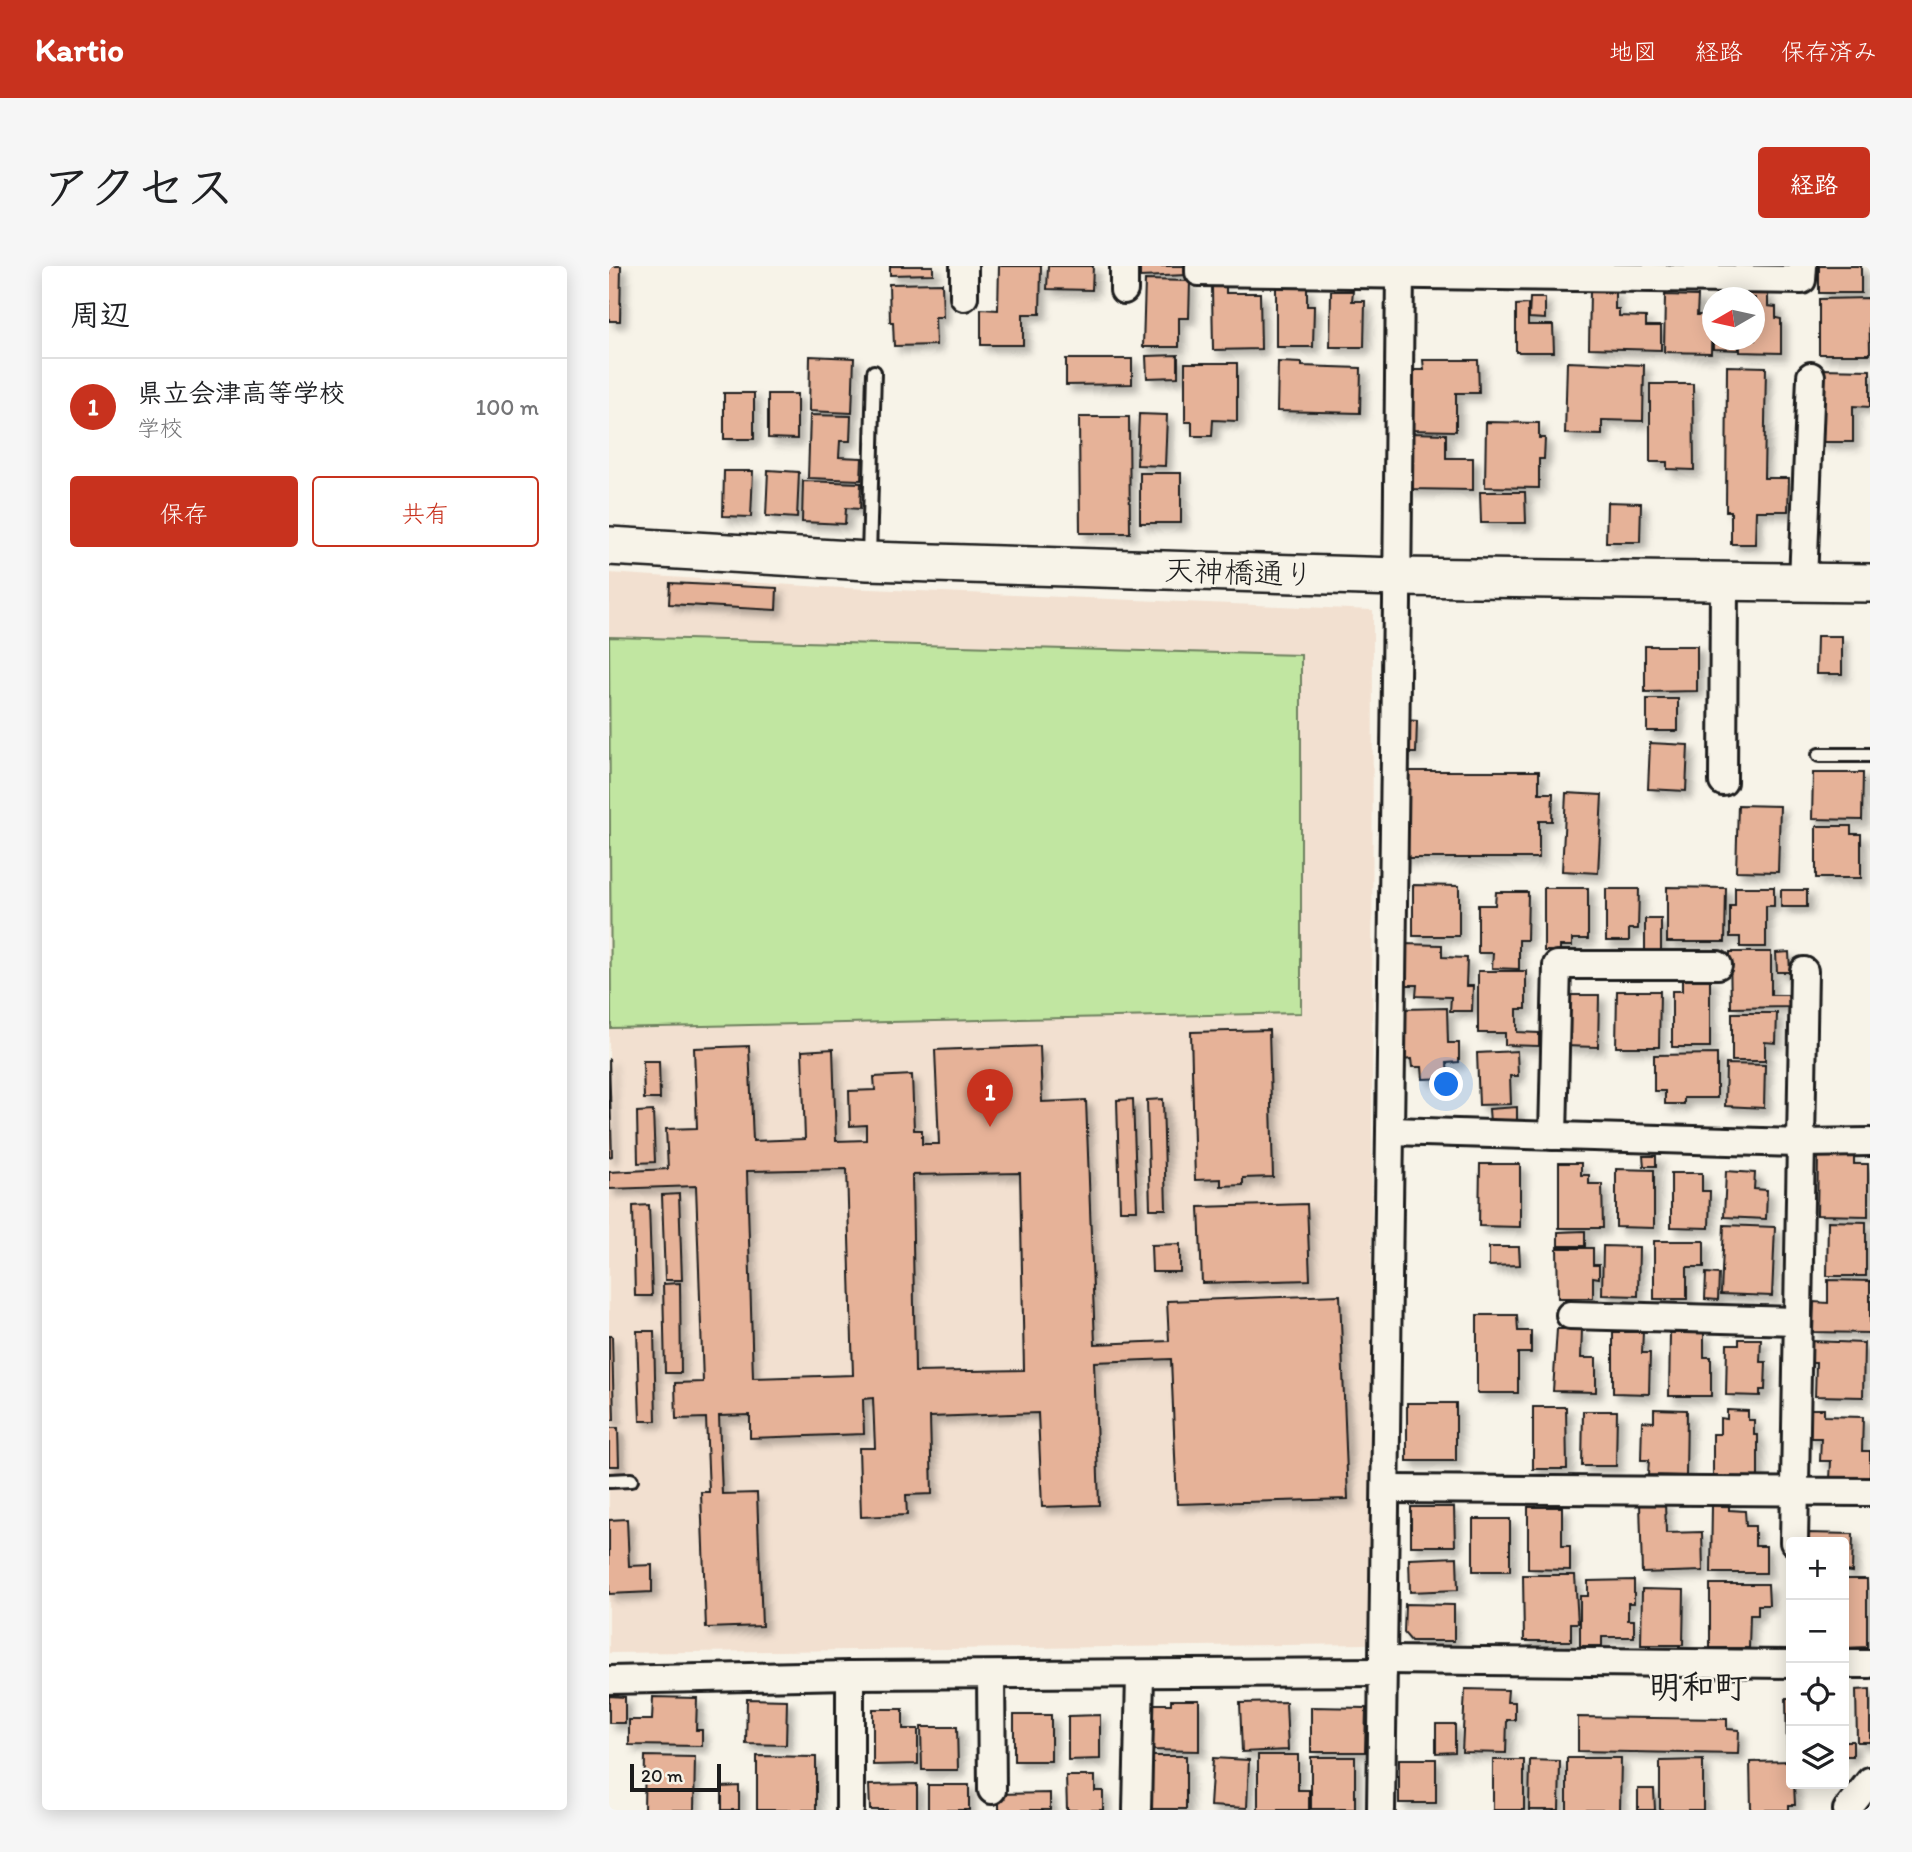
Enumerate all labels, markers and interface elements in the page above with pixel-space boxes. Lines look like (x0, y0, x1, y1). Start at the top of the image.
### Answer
text: Kartio (35, 30, 124, 69)
text: 地図 (1609, 37, 1657, 66)
text: 経路 (1695, 37, 1743, 66)
text: 保存済み (1781, 37, 1877, 66)
button: 経路 (1758, 147, 1870, 218)
text: アクセス (42, 157, 235, 216)
north arrow (1702, 287, 1765, 350)
text: 周辺 (70, 296, 130, 333)
text: 県立会津高等学校 (137, 377, 345, 409)
text: 1 (88, 393, 98, 421)
text: 100 m (475, 393, 539, 421)
text: 学校 (137, 414, 183, 442)
button: 保存 (70, 476, 298, 547)
button: 共有 (312, 476, 539, 547)
street label: 天神橋通り (1163, 551, 1315, 593)
your location (1429, 1067, 1463, 1101)
pin: 1 (967, 1069, 1013, 1127)
map controls (1786, 1537, 1849, 1789)
button: + (1786, 1537, 1849, 1600)
button: − (1786, 1600, 1849, 1663)
button: locate (1786, 1663, 1849, 1726)
district label: 明和町 (1649, 1667, 1748, 1706)
button: layers (1786, 1726, 1849, 1789)
scale bar (630, 1761, 721, 1793)
text: 20 m (641, 1764, 683, 1787)

